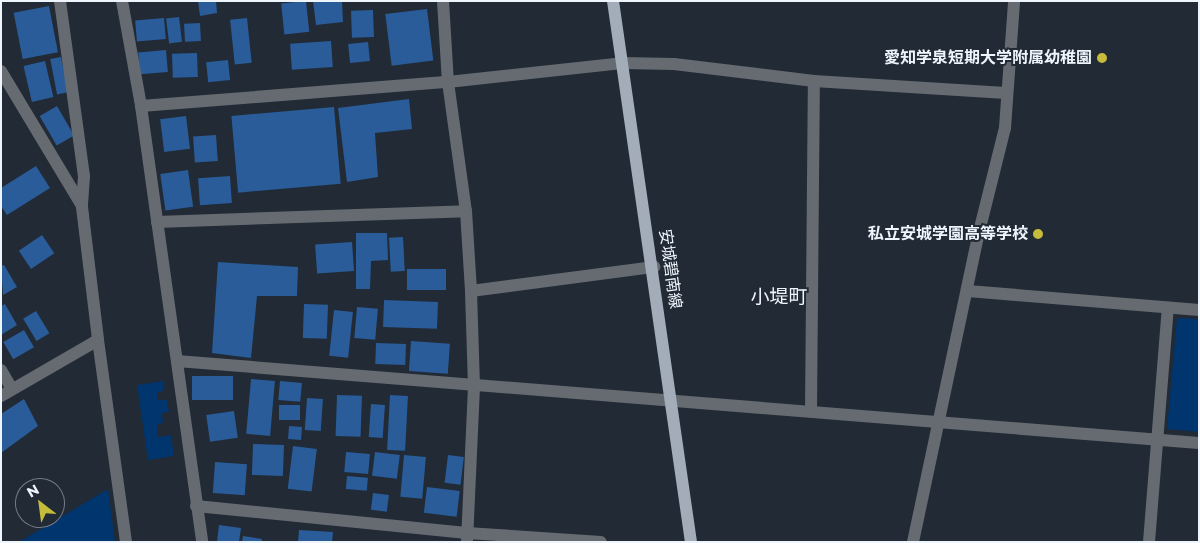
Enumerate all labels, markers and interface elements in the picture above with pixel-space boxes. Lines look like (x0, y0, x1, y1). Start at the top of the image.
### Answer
place label: 愛知学泉短期大学附属幼稚園 (884, 48, 1092, 68)
marker: 愛知学泉短期大学附属幼稚園 (1096, 52, 1108, 64)
place label: 私立安城学園高等学校 (868, 224, 1028, 244)
street label: 安城碧南線 (655, 228, 685, 310)
marker: 私立安城学園高等学校 (1032, 228, 1044, 240)
district label: 小堤町 (751, 286, 807, 308)
north arrow (15, 478, 65, 528)
text: N (24, 480, 42, 501)

